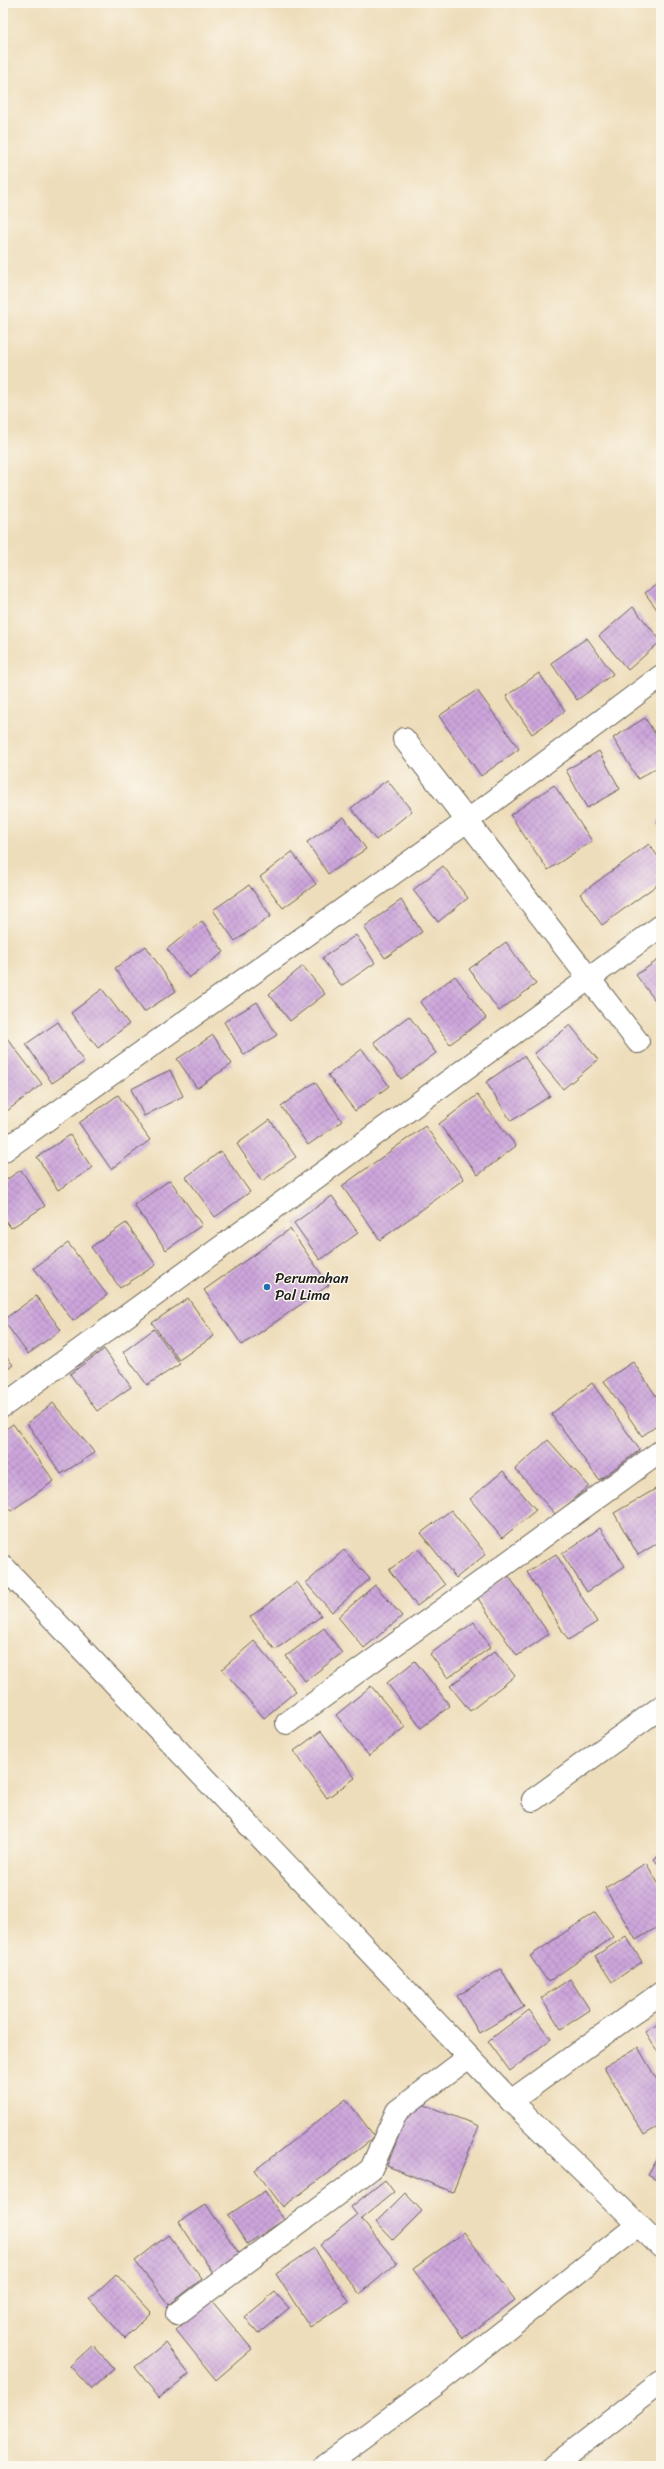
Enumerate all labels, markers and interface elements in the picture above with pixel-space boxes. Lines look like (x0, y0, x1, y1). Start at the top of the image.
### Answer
place label: Perumahan Pal Lima (275, 1265, 349, 1308)
marker: Perumahan Pal Lima (262, 1282, 272, 1292)

